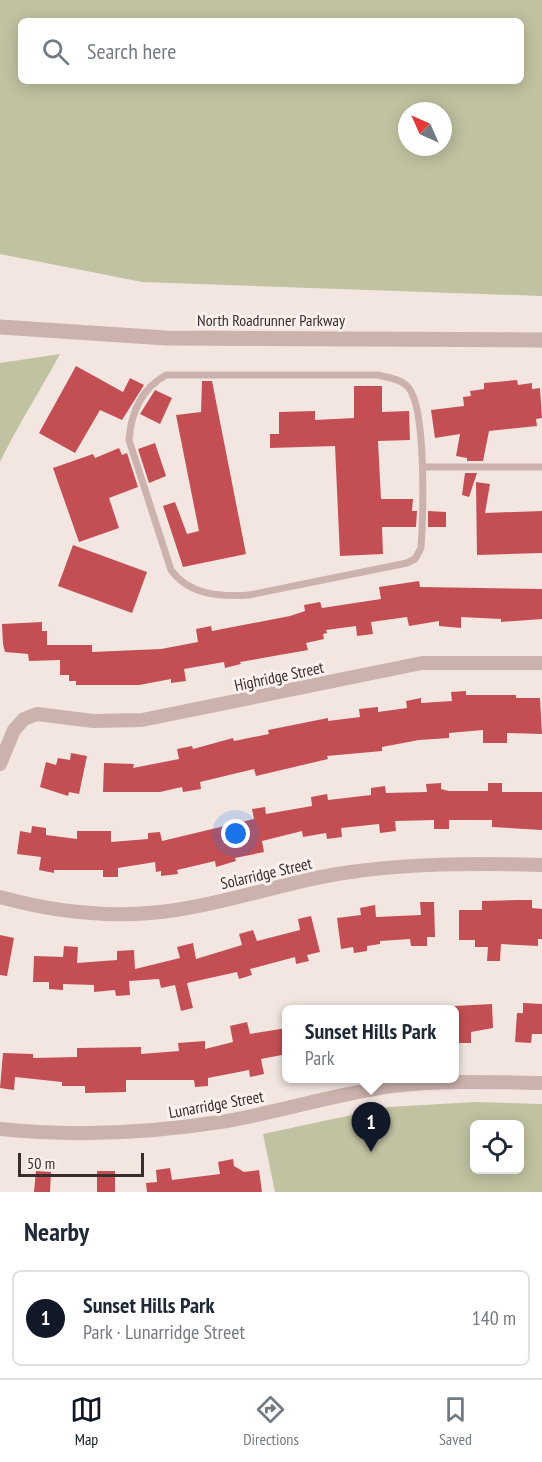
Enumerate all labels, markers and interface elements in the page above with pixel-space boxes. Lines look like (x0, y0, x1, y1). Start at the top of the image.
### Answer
search box (18, 18, 524, 84)
icon: search (39, 35, 72, 68)
text: Search here (87, 37, 176, 65)
north arrow (398, 102, 452, 156)
street label: North Roadrunner Parkway (197, 310, 345, 330)
street label: Highridge Street (232, 657, 326, 695)
your location (221, 819, 250, 848)
street label: Solarridge Street (218, 853, 314, 893)
popup (282, 1005, 459, 1083)
text: Sunset Hills Park (305, 1017, 436, 1045)
text: Park (305, 1045, 334, 1071)
street label: Lunarridge Street (167, 1086, 266, 1122)
pin: 1 (352, 1102, 391, 1152)
map controls (470, 1120, 524, 1174)
button: locate (470, 1120, 524, 1174)
scale bar (18, 1150, 144, 1178)
text: 50 m (27, 1153, 55, 1173)
text: Nearby (24, 1215, 89, 1248)
text: Sunset Hills Park (83, 1291, 215, 1319)
text: 1 (41, 1305, 50, 1331)
text: 140 m (472, 1305, 516, 1331)
text: Park · Lunarridge Street (83, 1319, 245, 1345)
tab: Map (70, 1393, 103, 1449)
tab: Directions (243, 1393, 299, 1449)
tab: Saved (439, 1393, 472, 1449)

